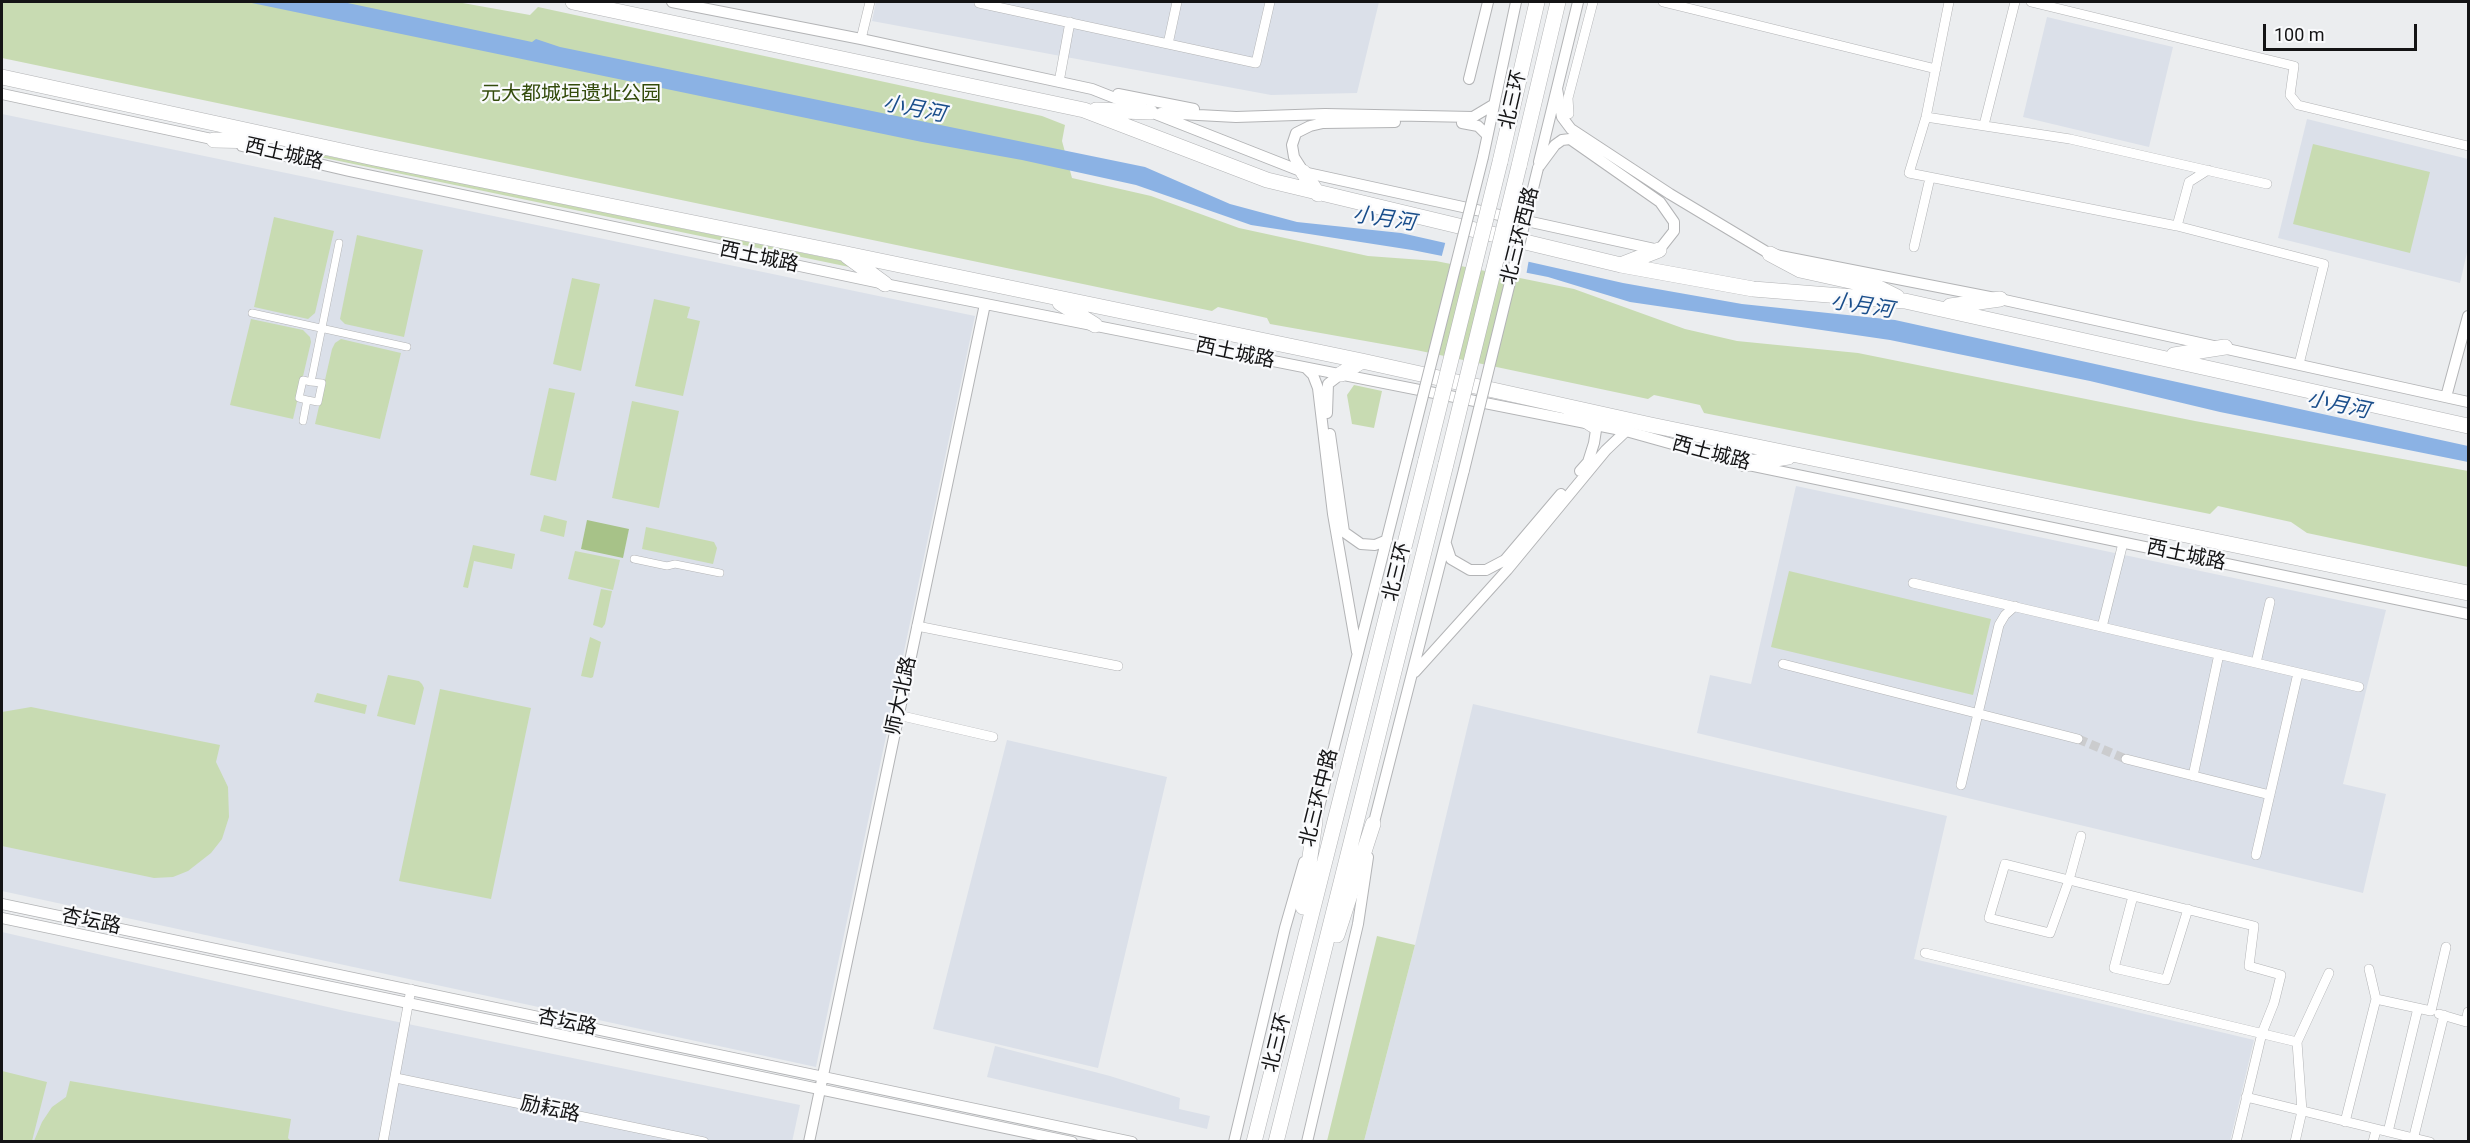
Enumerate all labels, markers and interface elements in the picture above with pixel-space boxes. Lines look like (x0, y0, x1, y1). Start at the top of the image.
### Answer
scale bar (2266, 12, 2420, 50)
text: 100 m (2274, 24, 2325, 45)
street label: 北三环 (1496, 68, 1532, 132)
park label: 元大都城垣遗址公园 (481, 83, 661, 107)
water label: 小月河 (881, 92, 947, 128)
street label: 西土城路 (242, 134, 326, 176)
street label: 北三环西路 (1497, 185, 1545, 287)
water label: 小月河 (1351, 203, 1417, 237)
street label: 西土城路 (717, 238, 801, 278)
water label: 小月河 (1829, 290, 1895, 324)
street label: 西土城路 (1193, 334, 1277, 374)
water label: 小月河 (2305, 387, 2371, 425)
street label: 西土城路 (1669, 432, 1753, 476)
street label: 西土城路 (2144, 536, 2228, 576)
street label: 北三环 (1379, 540, 1417, 604)
street label: 师大北路 (882, 654, 922, 738)
street label: 北三环中路 (1296, 747, 1344, 849)
street label: 杏坛路 (59, 904, 123, 940)
street label: 杏坛路 (535, 1005, 599, 1041)
street label: 北三环 (1259, 1011, 1297, 1075)
street label: 励耘路 (518, 1092, 582, 1128)

